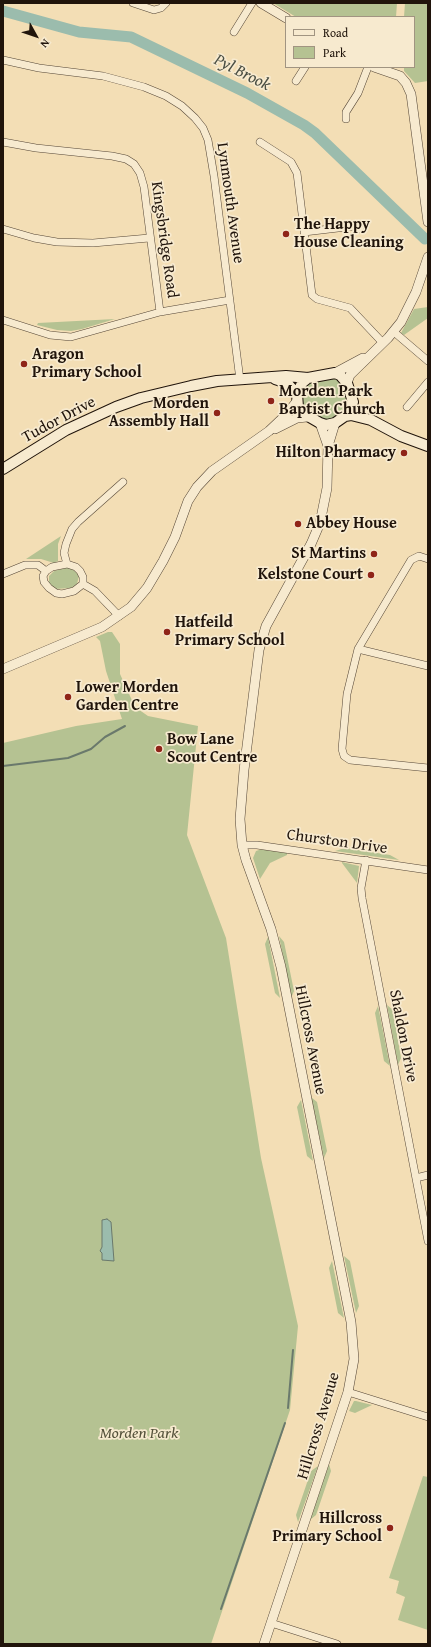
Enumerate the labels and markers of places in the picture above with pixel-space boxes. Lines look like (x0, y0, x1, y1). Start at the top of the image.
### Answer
place label: The Happy House Cleaning (294, 215, 403, 253)
marker: The Happy House Cleaning (281, 229, 291, 239)
place label: Aragon Primary School (32, 345, 142, 383)
marker: Aragon Primary School (19, 359, 29, 369)
place label: Morden Park Baptist Church (279, 382, 385, 420)
place label: Morden Assembly Hall (109, 394, 209, 432)
marker: Morden Park Baptist Church (266, 396, 276, 406)
marker: Morden Assembly Hall (212, 408, 222, 418)
place label: Hilton Pharmacy (276, 443, 396, 463)
marker: Hilton Pharmacy (399, 448, 409, 458)
place label: Abbey House (306, 514, 397, 534)
marker: Abbey House (293, 519, 303, 529)
place label: St Martins (291, 544, 366, 564)
marker: St Martins (369, 549, 379, 559)
place label: Kelstone Court (258, 565, 363, 585)
marker: Kelstone Court (366, 570, 376, 580)
place label: Hatfeild Primary School (175, 613, 285, 651)
marker: Hatfeild Primary School (162, 627, 172, 637)
place label: Lower Morden Garden Centre (76, 678, 179, 716)
marker: Lower Morden Garden Centre (63, 692, 73, 702)
place label: Bow Lane Scout Centre (167, 730, 257, 768)
marker: Bow Lane Scout Centre (154, 744, 164, 754)
place label: Hillcross Primary School (272, 1509, 382, 1547)
marker: Hillcross Primary School (385, 1523, 395, 1533)

